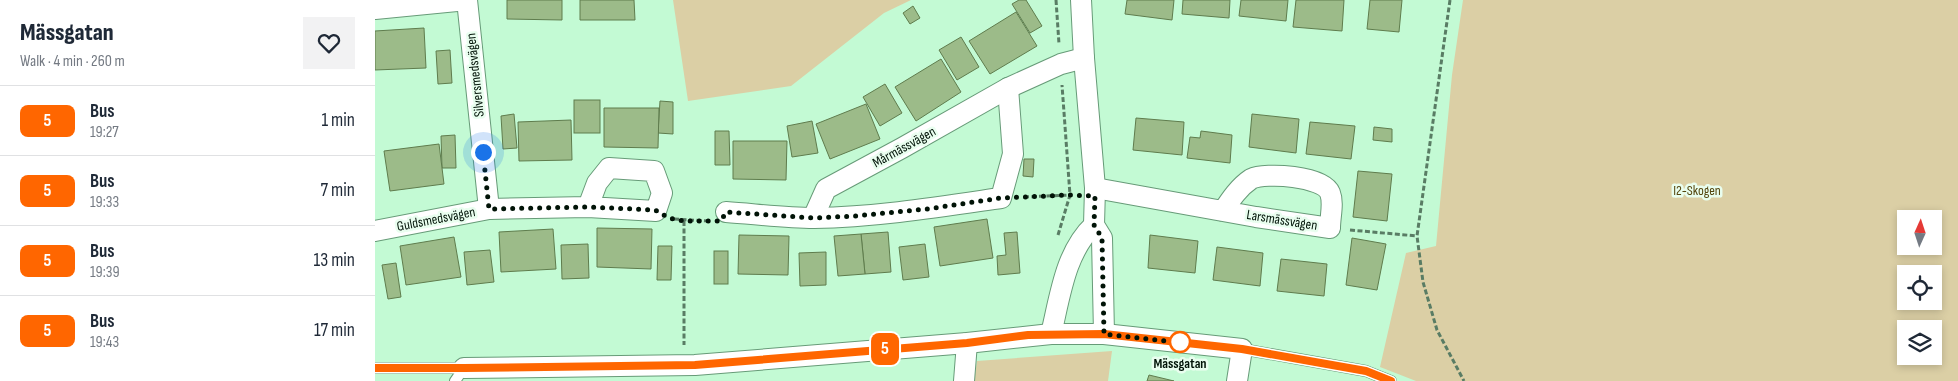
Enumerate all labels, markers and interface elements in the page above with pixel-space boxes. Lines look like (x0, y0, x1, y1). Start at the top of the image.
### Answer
button: heart (303, 17, 355, 69)
text: Mässgatan (20, 18, 114, 47)
street label: Silversmedsvägen (462, 32, 488, 118)
text: Walk · 4 min · 260 m (20, 52, 125, 71)
text: Bus (90, 100, 115, 123)
text: 1 min (321, 109, 355, 132)
text: 5 (44, 110, 51, 131)
text: 19:27 (90, 123, 119, 142)
street label: Mårmässvägen (869, 123, 939, 171)
your location (471, 140, 496, 165)
text: Bus (90, 170, 115, 193)
text: 7 min (321, 179, 355, 202)
text: 5 (44, 180, 51, 201)
park label: I2-Skogen (1673, 182, 1721, 199)
text: 19:33 (90, 193, 119, 212)
street label: Guldsmedsvägen (395, 203, 477, 235)
street label: Larsmässvägen (1245, 206, 1319, 234)
north arrow (1897, 210, 1943, 255)
map controls (1897, 210, 1942, 365)
text: Bus (90, 240, 115, 263)
text: 13 min (314, 249, 355, 272)
text: 5 (44, 250, 51, 271)
text: 19:39 (90, 263, 120, 282)
button: locate (1897, 265, 1942, 310)
text: Bus (90, 310, 115, 333)
text: 17 min (314, 319, 355, 342)
text: 5 (44, 320, 51, 341)
button: layers (1897, 320, 1942, 365)
marker: Mässgatan (1169, 331, 1191, 353)
text: 19:43 (90, 333, 119, 352)
line badge: 5 (869, 333, 901, 365)
text: 5 (881, 338, 889, 359)
place label: Mässgatan (1153, 355, 1207, 372)

